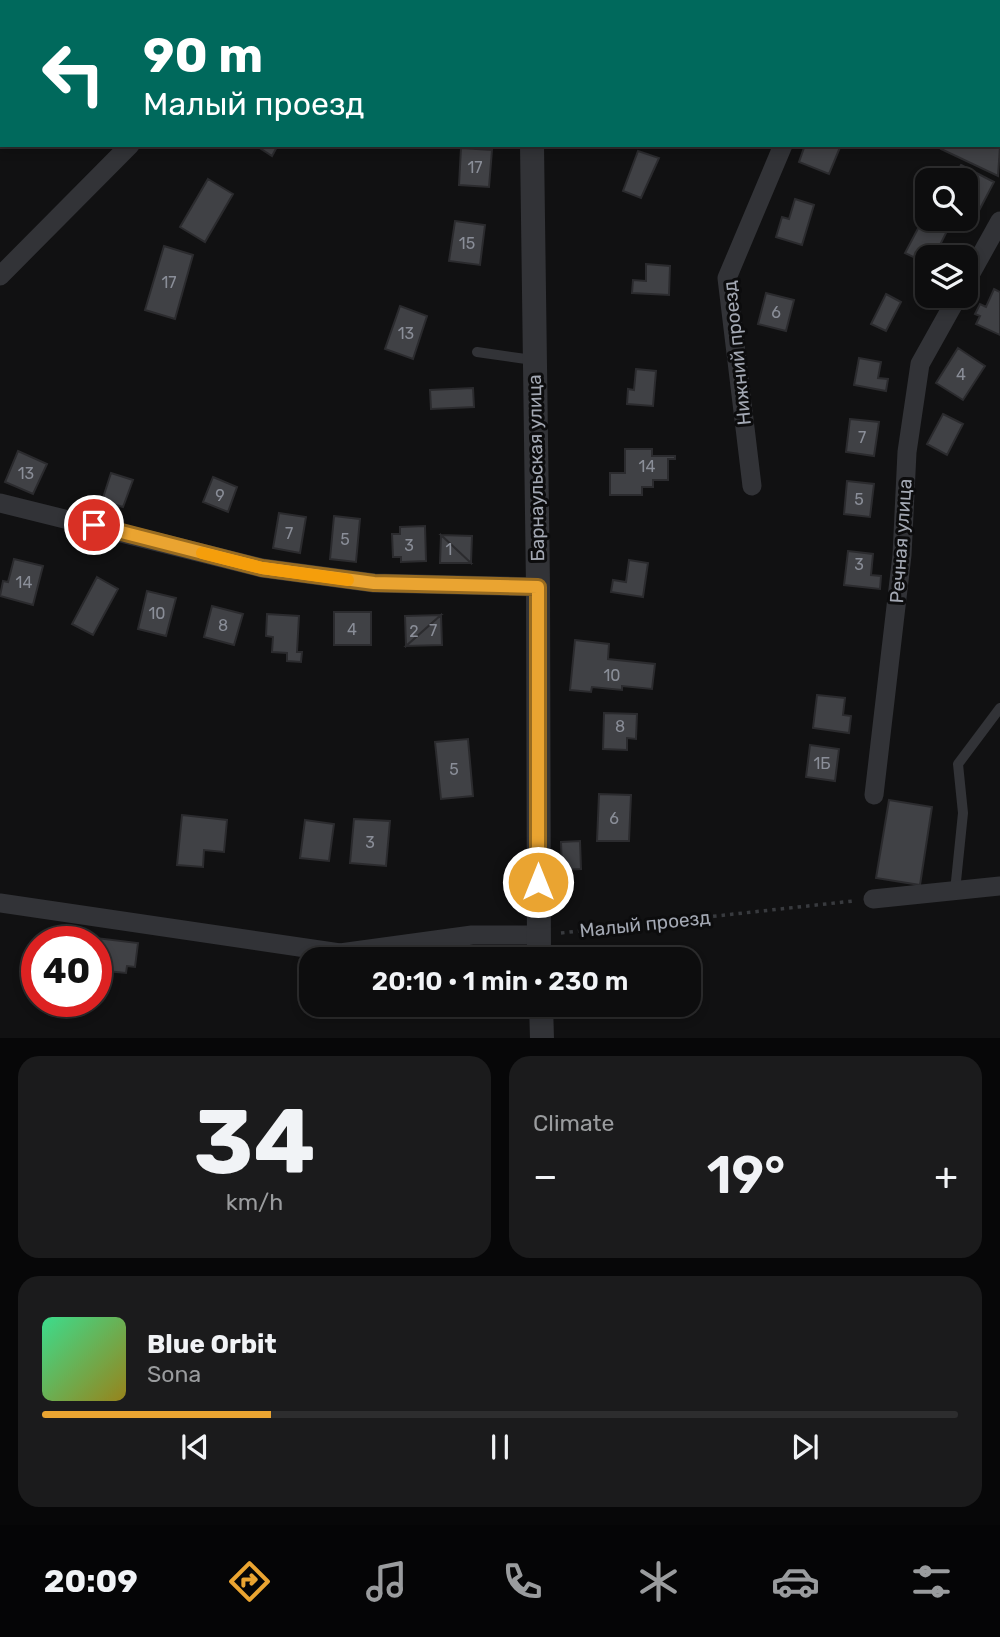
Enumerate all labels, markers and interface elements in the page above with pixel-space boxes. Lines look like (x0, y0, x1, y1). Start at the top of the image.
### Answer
text: 90 m (143, 26, 263, 84)
icon: left (28, 28, 119, 119)
text: Малый проезд (143, 85, 365, 123)
house number: 17 (467, 158, 483, 177)
map controls (915, 168, 978, 308)
button: search (915, 168, 978, 231)
house number: 15 (459, 234, 475, 253)
button: layers (915, 245, 978, 308)
house number: 17 (161, 273, 177, 292)
street label: Нижний проезд (718, 280, 756, 426)
house number: 6 (771, 303, 781, 322)
house number: 13 (398, 324, 414, 343)
house number: 4 (956, 365, 966, 384)
street label: Барнаульская улица (523, 374, 549, 562)
house number: 7 (858, 428, 866, 447)
house number: 14 (639, 457, 655, 476)
house number: 13 (18, 464, 34, 483)
street label: Речная улица (885, 478, 917, 604)
house number: 9 (215, 486, 225, 505)
house number: 5 (854, 490, 864, 509)
pin (64, 495, 124, 555)
icon: arrive (75, 506, 113, 544)
house number: 7 (285, 524, 293, 543)
house number: 5 (340, 530, 350, 549)
house number: 3 (404, 536, 414, 555)
house number: 1 (446, 540, 452, 559)
house number: 3 (854, 555, 864, 574)
house number: 14 (16, 573, 32, 592)
house number: 10 (148, 604, 166, 623)
house number: 8 (218, 616, 228, 635)
house number: 4 (347, 620, 357, 639)
house number: 7 (429, 621, 437, 640)
house number: 2 (409, 622, 419, 641)
house number: 10 (603, 666, 621, 685)
house number: 8 (615, 717, 625, 736)
house number: 1Б (813, 754, 831, 773)
house number: 5 (449, 760, 459, 779)
house number: 6 (609, 809, 619, 828)
house number: 3 (365, 833, 375, 852)
position arrow (501, 845, 575, 919)
street label: Малый проезд (578, 906, 712, 942)
speed limit sign: 40 (21, 926, 112, 1017)
text: 20:10 · 1 min · 230 m (372, 966, 628, 997)
text: 34 (193, 1088, 316, 1196)
text: Climate (533, 1109, 614, 1137)
text: 19° (707, 1144, 785, 1206)
text: − (533, 1153, 558, 1199)
text: + (934, 1153, 958, 1199)
text: km/h (226, 1188, 283, 1216)
text: Blue Orbit (147, 1329, 277, 1360)
text: Sona (147, 1360, 201, 1388)
icon: previous (176, 1428, 214, 1466)
icon: pause (481, 1428, 519, 1466)
icon: next (786, 1428, 824, 1466)
icon: directions (225, 1557, 274, 1606)
icon: music (362, 1557, 411, 1606)
icon: phone (498, 1557, 547, 1606)
icon: climate (634, 1557, 683, 1606)
icon: car (771, 1557, 820, 1606)
icon: filters (907, 1557, 956, 1606)
text: 20:09 (44, 1562, 138, 1600)

